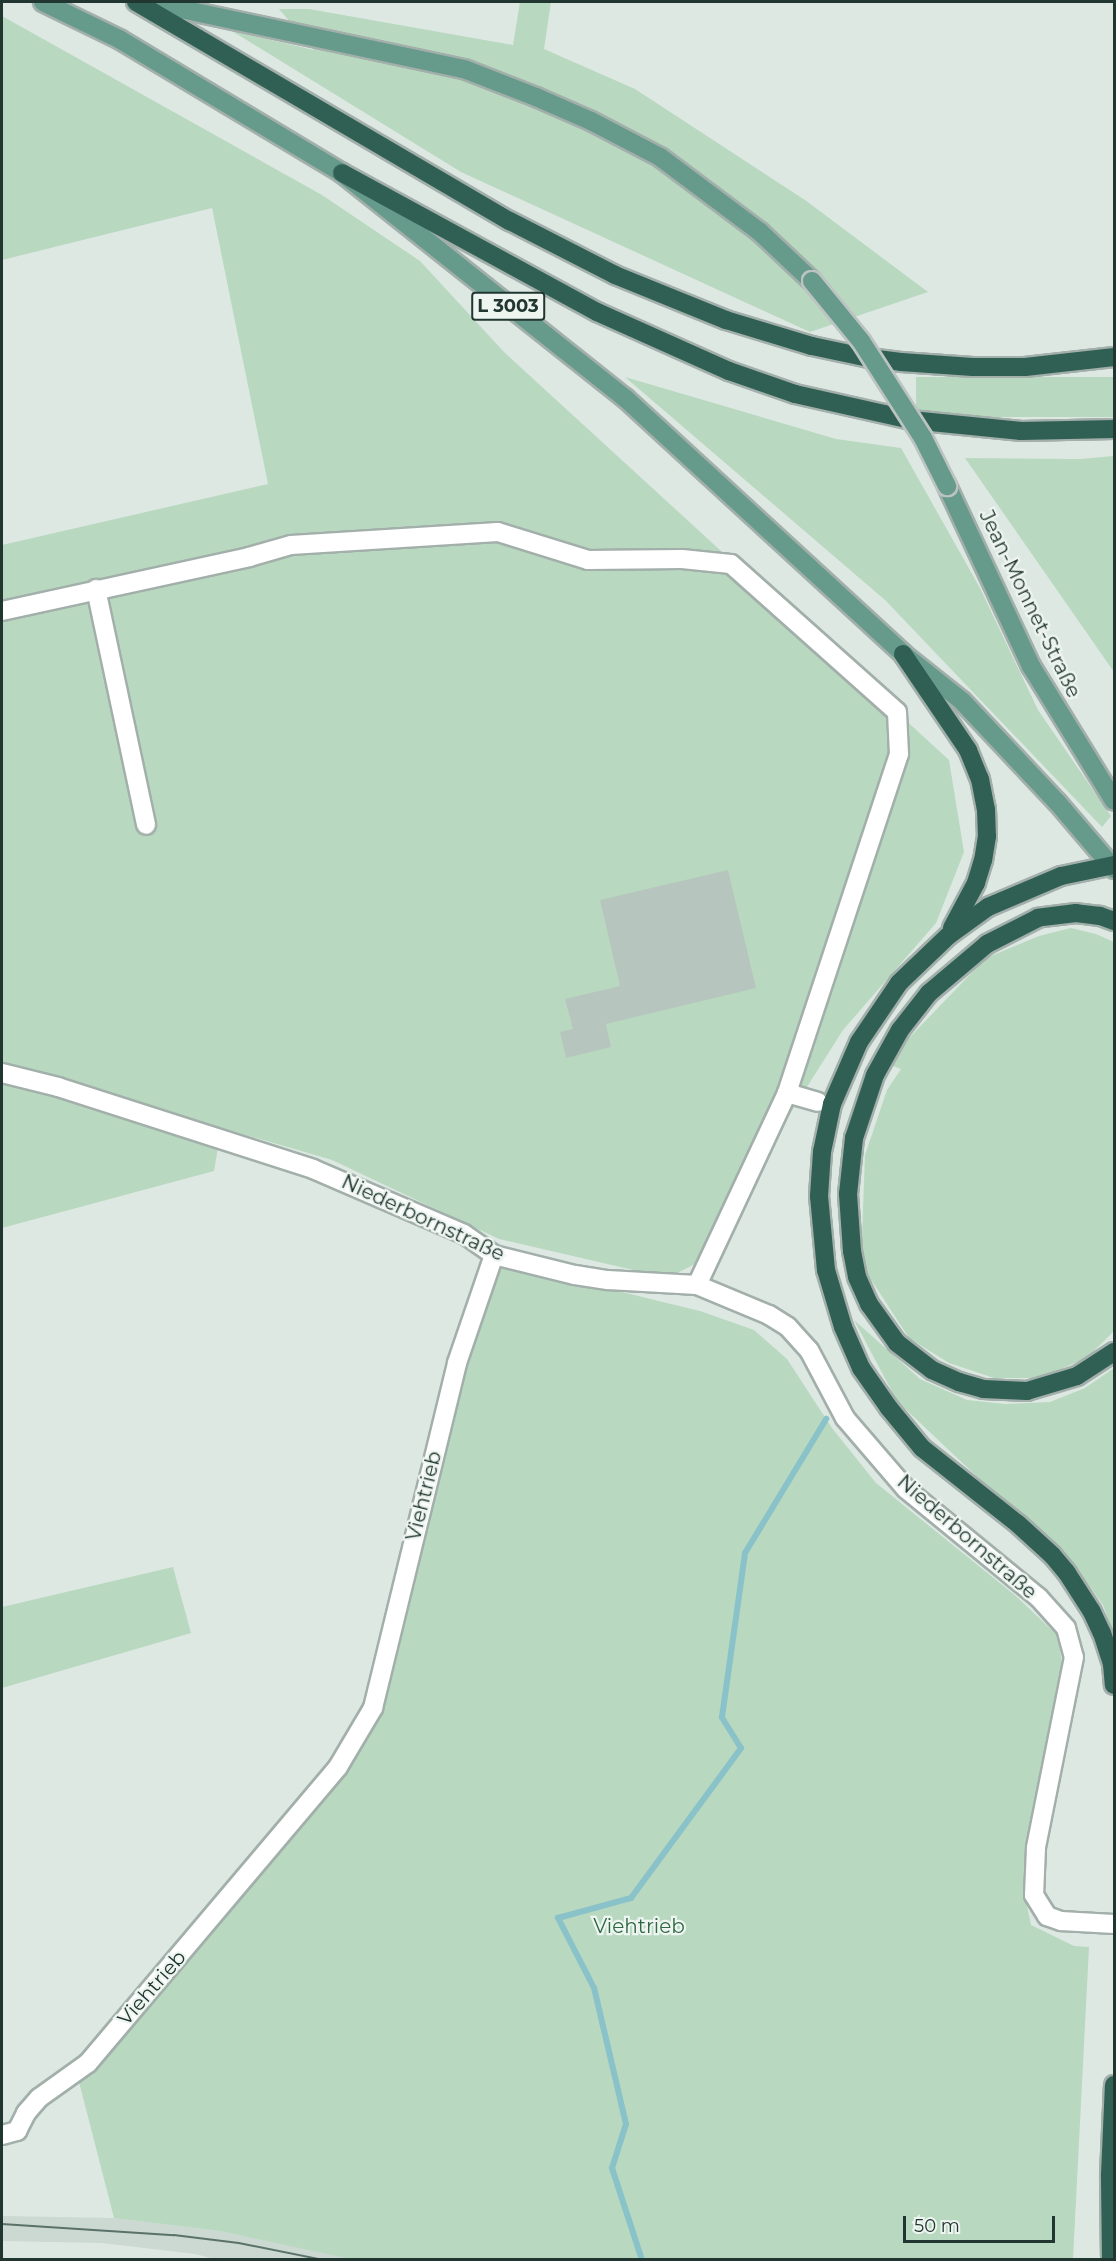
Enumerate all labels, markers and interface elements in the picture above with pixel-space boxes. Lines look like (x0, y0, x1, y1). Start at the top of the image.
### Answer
road number: L 3003 (470, 291, 546, 321)
street label: Jean-Monnet-Straße (974, 506, 1086, 702)
street label: Niederbornstraße (338, 1170, 508, 1266)
street label: Viehtrieb (401, 1449, 447, 1543)
street label: Niederbornstraße (892, 1470, 1042, 1604)
park label: Viehtrieb (593, 1914, 685, 1938)
street label: Viehtrieb (113, 1946, 191, 2030)
scale bar (906, 2204, 1058, 2242)
text: 50 m (914, 2215, 960, 2237)

